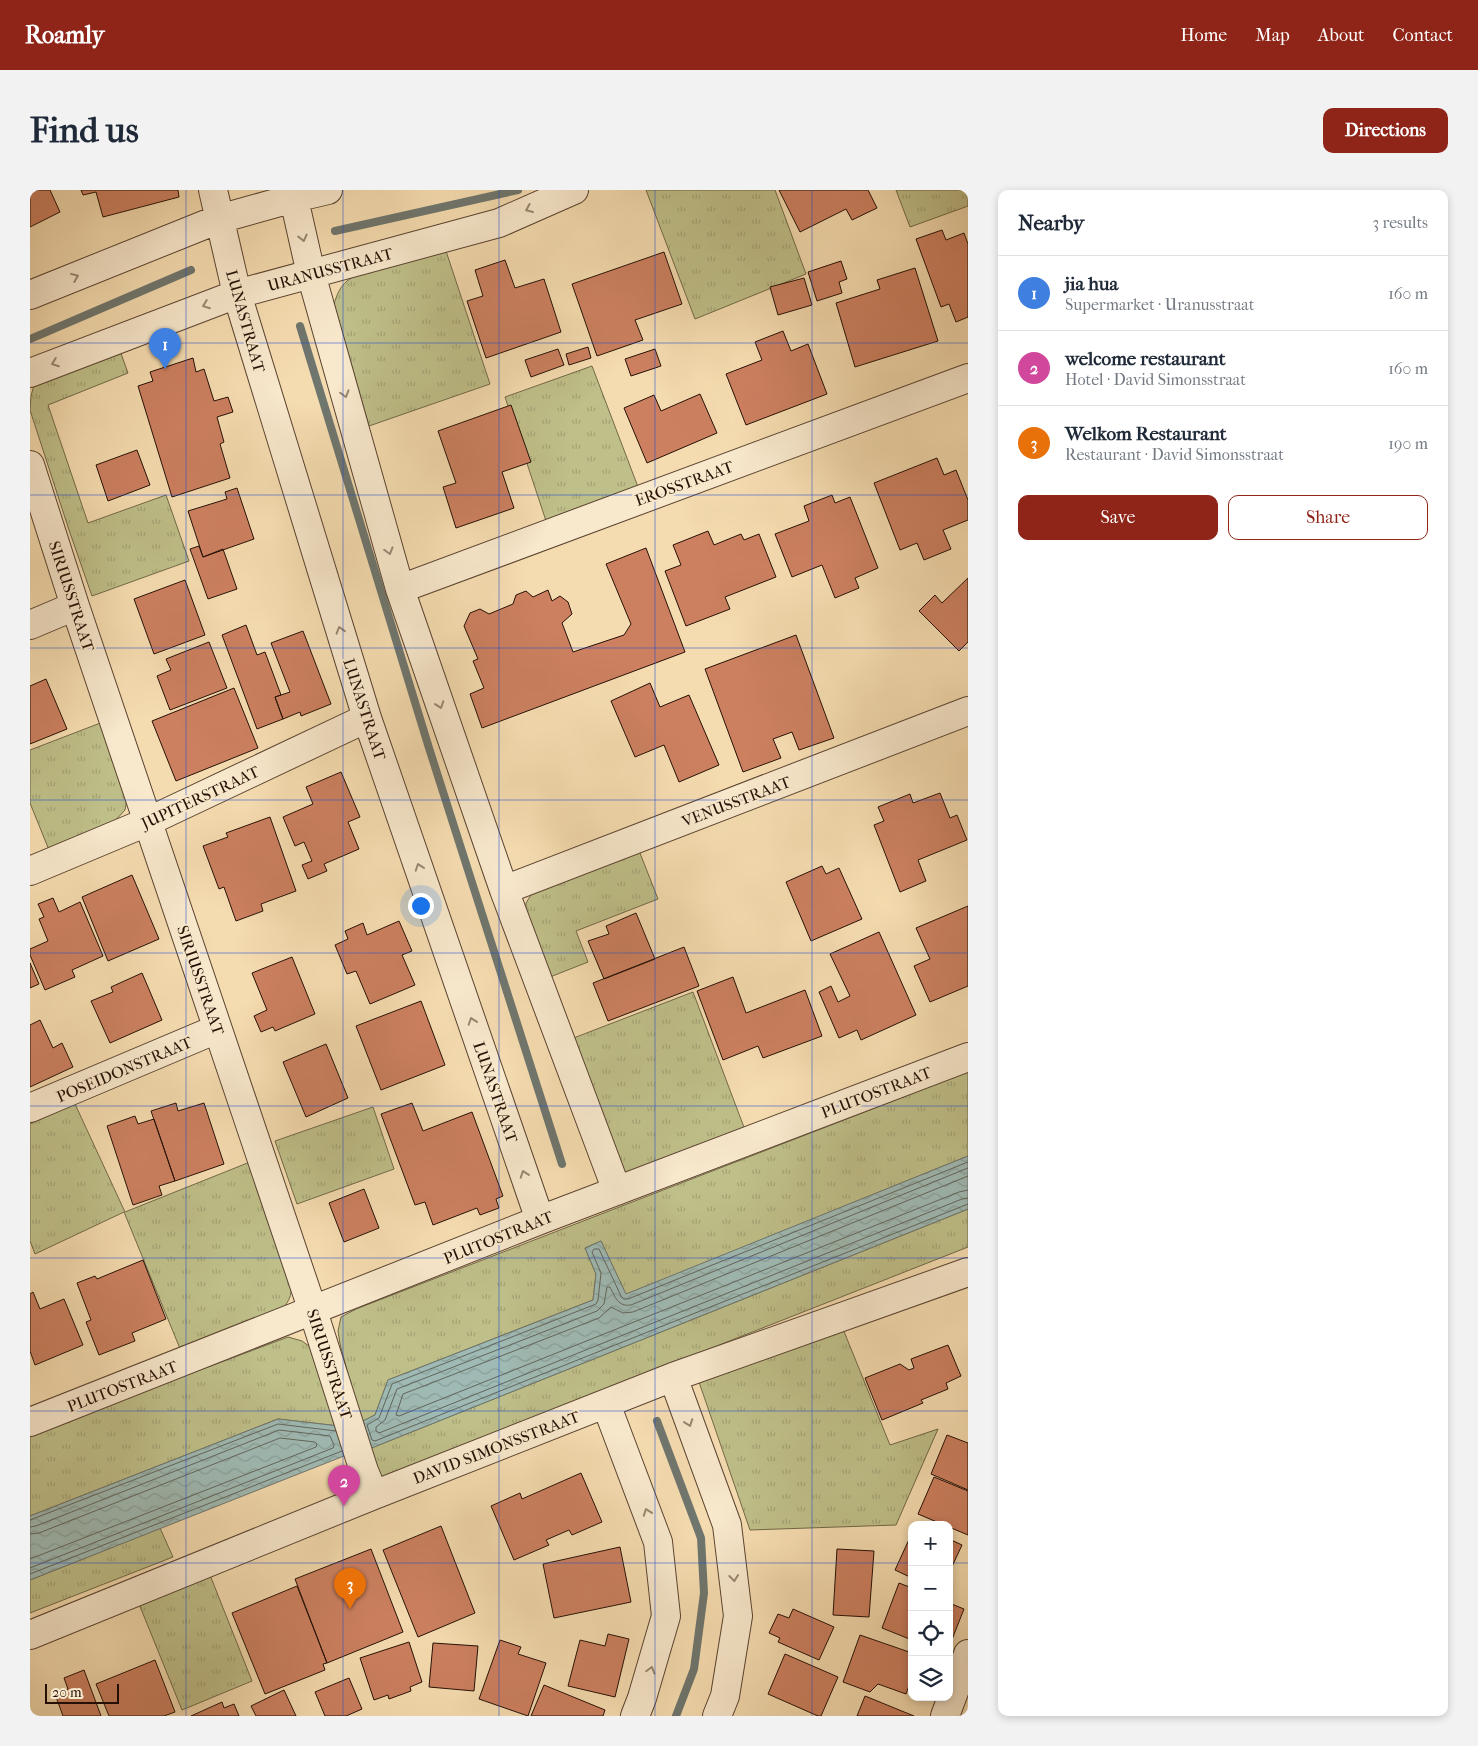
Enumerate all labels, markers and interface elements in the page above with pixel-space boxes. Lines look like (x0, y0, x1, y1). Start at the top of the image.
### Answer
text: Roamly (25, 21, 104, 49)
text: Home (1180, 25, 1227, 46)
text: Map (1255, 25, 1290, 46)
text: About (1318, 25, 1364, 46)
text: Contact (1392, 25, 1453, 46)
button: Directions (1323, 108, 1448, 153)
text: Find us (30, 110, 139, 151)
one-way arrow (525, 203, 534, 214)
text: Nearby (1018, 211, 1084, 235)
text: 3 results (1372, 213, 1428, 232)
one-way arrow (297, 233, 308, 242)
street label: URANUSSTRAAT (265, 244, 395, 295)
street label: LUNASTRAAT (222, 268, 269, 375)
one-way arrow (70, 273, 79, 283)
text: jia hua (1065, 273, 1118, 295)
text: 1 (1031, 284, 1037, 303)
text: 160 m (1388, 284, 1428, 303)
text: Supermarket · Uranusstraat (1065, 295, 1254, 314)
one-way arrow (202, 299, 211, 310)
pin: 1 (149, 328, 181, 369)
text: welcome restaurant (1065, 348, 1226, 370)
one-way arrow (51, 357, 59, 367)
text: 2 (1030, 359, 1038, 378)
text: 160 m (1388, 359, 1428, 378)
text: Hotel · David Simonsstraat (1065, 370, 1246, 389)
one-way arrow (339, 390, 350, 399)
text: Welkom Restaurant (1065, 423, 1227, 445)
text: 3 (1031, 434, 1037, 453)
text: 190 m (1388, 434, 1428, 453)
text: Restaurant · David Simonsstraat (1065, 445, 1284, 464)
street label: EROSSTRAAT (632, 457, 736, 510)
button: Save (1018, 495, 1218, 540)
button: Share (1228, 495, 1428, 540)
street label: SIRIUSSTRAAT (45, 539, 98, 654)
one-way arrow (383, 546, 394, 555)
one-way arrow (336, 626, 346, 634)
street label: LUNASTRAAT (339, 656, 390, 763)
one-way arrow (434, 700, 444, 709)
street label: JUPITERSTRAAT (136, 762, 263, 834)
street label: VENUSSTRAAT (678, 772, 793, 831)
one-way arrow (414, 863, 424, 872)
your location (408, 893, 434, 919)
street label: SIRIUSSTRAAT (173, 923, 228, 1038)
one-way arrow (467, 1017, 477, 1025)
street label: POSEIDONSTRAAT (54, 1032, 195, 1107)
street label: LUNASTRAAT (469, 1039, 522, 1145)
street label: PLUTOSTRAAT (818, 1063, 934, 1122)
one-way arrow (520, 1170, 530, 1179)
street label: PLUTOSTRAAT (441, 1207, 556, 1268)
street label: SIRIUSSTRAAT (303, 1307, 356, 1422)
street label: PLUTOSTRAAT (64, 1357, 180, 1416)
street label: DAVID SIMONSSTRAAT (410, 1407, 582, 1488)
one-way arrow (683, 1418, 693, 1427)
pin: 2 (328, 1465, 360, 1506)
one-way arrow (643, 1508, 653, 1517)
map controls (908, 1521, 953, 1701)
button: + (908, 1521, 953, 1566)
button: − (908, 1566, 953, 1611)
pin: 3 (334, 1568, 366, 1609)
one-way arrow (728, 1575, 739, 1583)
button: locate (908, 1611, 953, 1656)
button: layers (908, 1656, 953, 1701)
one-way arrow (645, 1666, 655, 1674)
scale bar (45, 1681, 119, 1704)
text: 20 m (52, 1684, 82, 1701)

